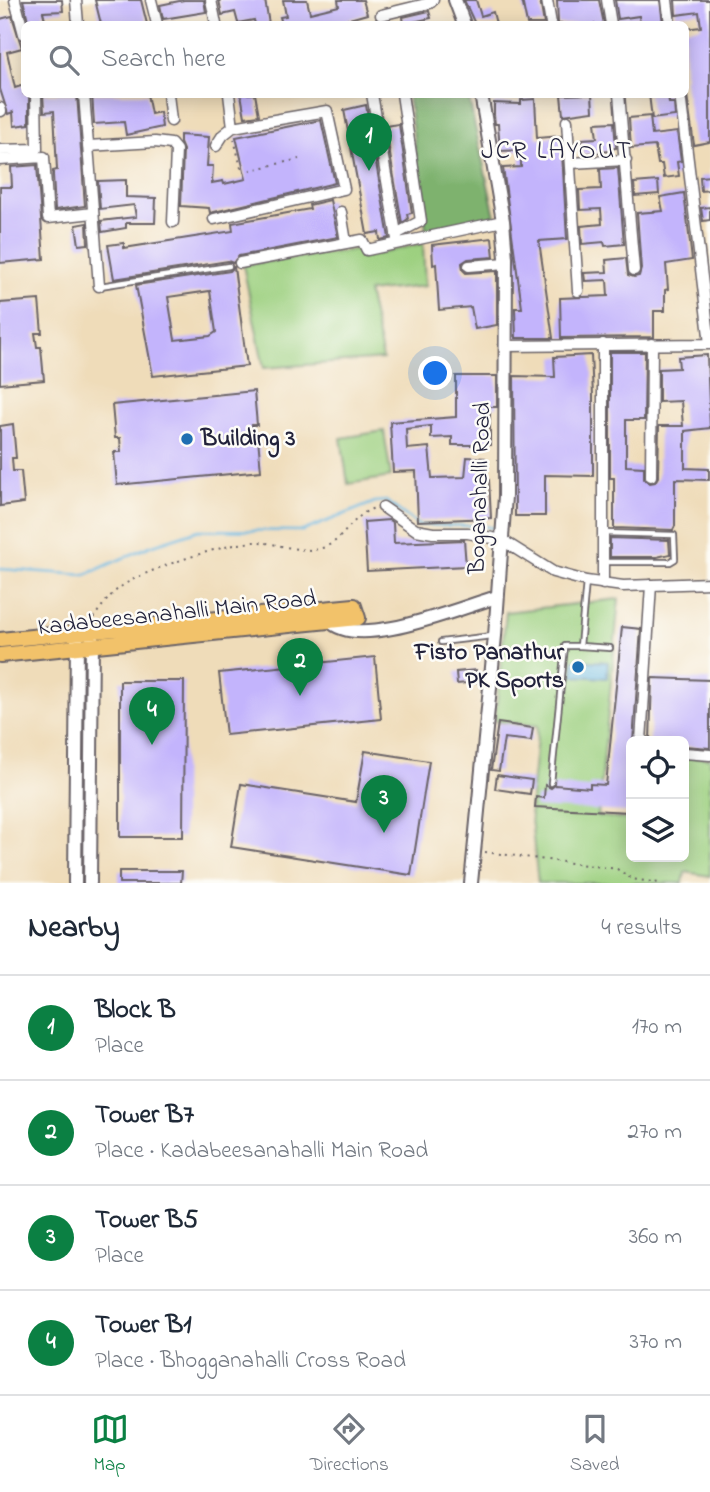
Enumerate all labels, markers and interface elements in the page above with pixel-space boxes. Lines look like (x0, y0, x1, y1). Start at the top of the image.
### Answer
search box (21, 21, 689, 98)
icon: search (45, 41, 83, 79)
text: Search here (101, 41, 226, 79)
pin: 1 (346, 113, 392, 171)
district label: JCR LAYOUT (481, 133, 633, 171)
your location (418, 356, 452, 390)
street label: Boganahalli Road (460, 401, 502, 576)
place label: Building 3 (200, 422, 296, 458)
marker: Building 3 (179, 431, 195, 447)
street label: Kadabeesanahalli Main Road (36, 582, 318, 646)
place label: Fisto Panathur PK Sports (414, 636, 565, 699)
pin: 2 (277, 638, 323, 696)
marker: Fisto Panathur PK Sports (570, 659, 586, 675)
pin: 4 (129, 687, 175, 745)
map controls (626, 736, 689, 862)
button: locate (626, 736, 689, 799)
pin: 3 (361, 775, 407, 833)
button: layers (626, 799, 689, 862)
text: Nearby (28, 907, 120, 951)
text: 4 results (601, 912, 682, 945)
text: Block B (95, 992, 176, 1030)
text: 1 (47, 1011, 55, 1044)
text: 170 m (632, 1011, 682, 1044)
text: Place (95, 1030, 144, 1063)
text: Tower B7 (95, 1097, 194, 1135)
text: 2 (45, 1116, 57, 1149)
text: 270 m (628, 1116, 682, 1149)
text: Place · Kadabeesanahalli Main Road (95, 1135, 428, 1168)
text: Tower B5 (95, 1202, 198, 1240)
text: 3 (46, 1221, 56, 1254)
text: 360 m (629, 1221, 682, 1254)
text: Place (95, 1240, 144, 1273)
text: Tower B1 (95, 1307, 191, 1345)
text: 4 (46, 1326, 56, 1359)
text: 370 m (629, 1326, 682, 1359)
text: Place · Bhogganahalli Cross Road (95, 1345, 406, 1378)
tab: Map (91, 1410, 129, 1479)
tab: Directions (310, 1410, 389, 1479)
tab: Saved (570, 1410, 619, 1479)

